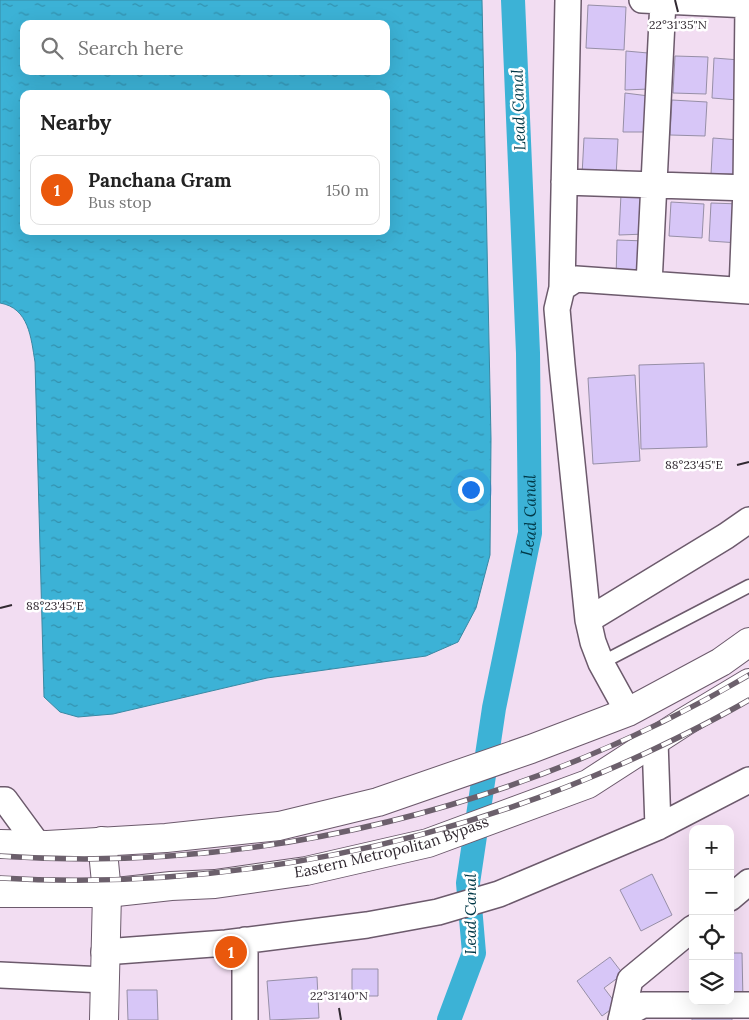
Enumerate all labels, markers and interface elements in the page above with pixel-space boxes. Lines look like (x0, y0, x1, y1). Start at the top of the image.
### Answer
text: 22°31'35"N (649, 17, 707, 32)
search box (20, 20, 390, 75)
icon: search (38, 34, 66, 62)
text: Search here (78, 36, 184, 60)
water label: Lead Canal (507, 68, 529, 151)
text: Nearby (40, 109, 111, 136)
text: Panchana Gram (88, 168, 231, 192)
text: 1 (54, 180, 60, 200)
text: 150 m (326, 180, 369, 200)
text: Bus stop (88, 192, 152, 212)
text: 88°23'45"E (665, 457, 723, 472)
water label: Lead Canal (516, 474, 540, 558)
your location (458, 477, 484, 503)
text: 88°23'45"E (26, 598, 84, 613)
street label: Eastern Metropolitan Bypass (293, 811, 491, 882)
map controls (689, 825, 734, 1005)
button: + (689, 825, 734, 870)
button: − (689, 870, 734, 915)
water label: Lead Canal (460, 873, 480, 955)
button: locate (689, 915, 734, 960)
pin: 1 (215, 933, 247, 971)
button: layers (689, 960, 734, 1005)
text: 22°31'40"N (310, 988, 368, 1003)

